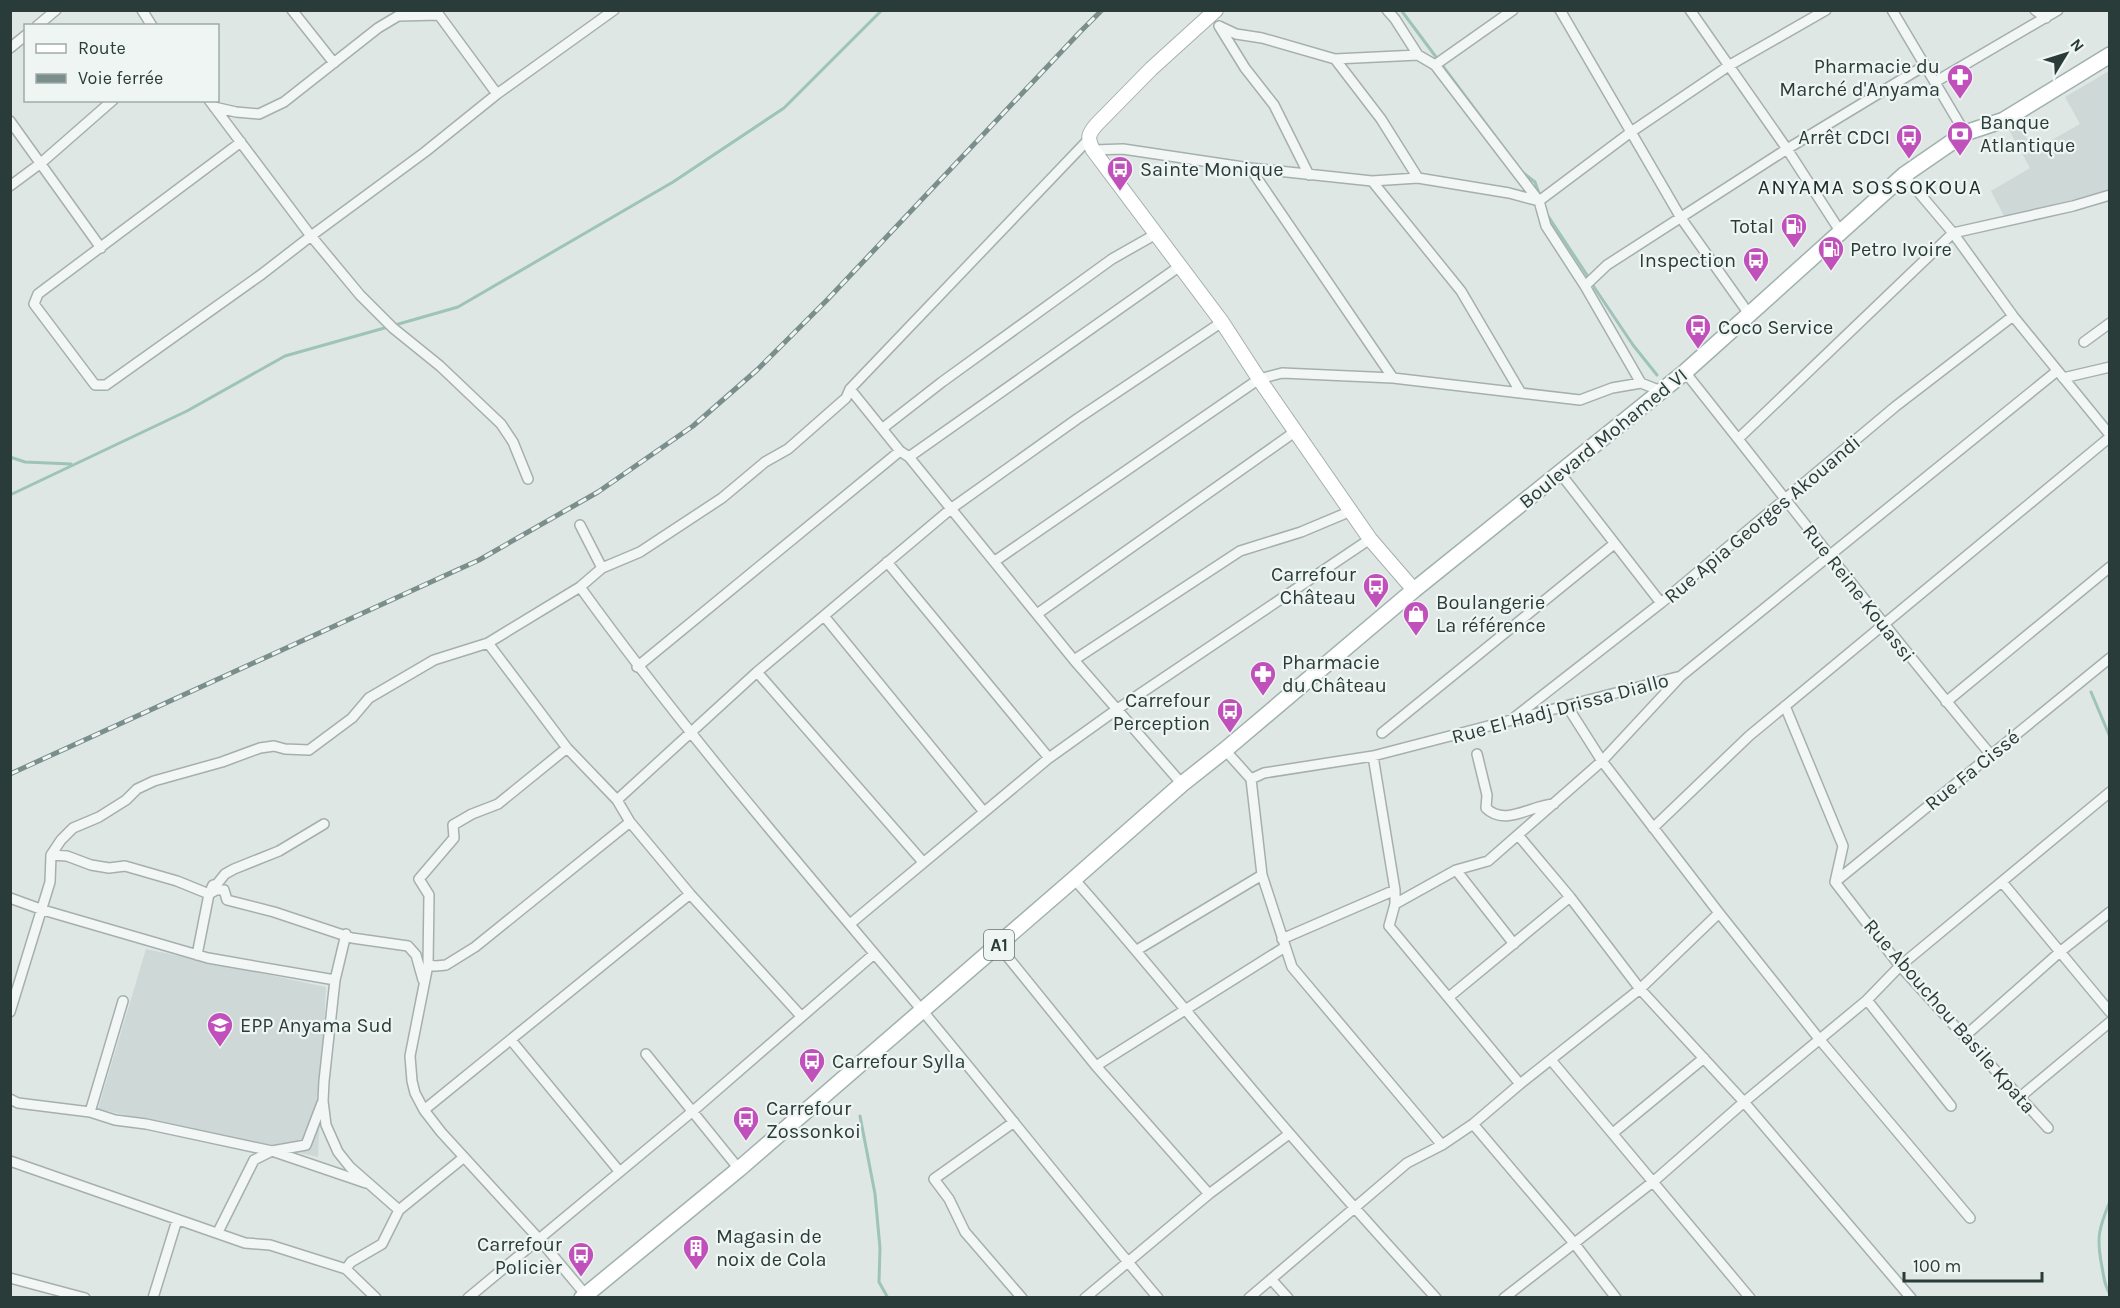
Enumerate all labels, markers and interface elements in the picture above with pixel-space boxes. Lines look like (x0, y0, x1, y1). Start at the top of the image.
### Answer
legend (24, 24, 219, 102)
north arrow (2036, 24, 2096, 84)
text: N (2066, 35, 2088, 55)
text: Route (78, 37, 126, 59)
place label: Pharmacie du Marché d'Anyama (1779, 55, 1940, 101)
pharmacy icon: Pharmacie du Marché d'Anyama (1945, 62, 1975, 100)
text: Voie ferrée (78, 67, 163, 89)
place label: Banque Atlantique (1980, 111, 2075, 157)
bank icon: Banque Atlantique (1945, 119, 1975, 157)
bus stop icon: Arrêt CDCI (1894, 122, 1924, 160)
place label: Arrêt CDCI (1798, 126, 1890, 149)
bus stop icon: Sainte Monique (1105, 154, 1135, 192)
place label: Sainte Monique (1140, 158, 1284, 181)
district label: ANYAMA SOSSOKOUA (1758, 175, 1982, 199)
fuel station icon: Total (1779, 211, 1809, 249)
place label: Total (1731, 215, 1774, 238)
fuel station icon: Petro Ivoire (1816, 234, 1846, 272)
place label: Petro Ivoire (1850, 238, 1952, 261)
bus stop icon: Inspection (1741, 245, 1771, 283)
place label: Inspection (1639, 249, 1736, 272)
bus stop icon: Coco Service (1683, 312, 1713, 350)
place label: Coco Service (1718, 316, 1833, 339)
street label: Boulevard Mohamed VI (1515, 363, 1692, 513)
street label: Rue Apia Georges Akouandi (1660, 431, 1865, 608)
street label: Rue Reine Kouassi (1798, 520, 1919, 667)
place label: Carrefour Château (1271, 563, 1357, 609)
bus stop icon: Carrefour Château (1361, 571, 1391, 609)
place label: Boulangerie La référence (1436, 591, 1546, 637)
shop icon: Boulangerie La référence (1401, 599, 1431, 637)
place label: Pharmacie du Château (1282, 651, 1387, 697)
pharmacy icon: Pharmacie du Château (1248, 659, 1278, 697)
street label: Rue El Hadj Drissa Diallo (1449, 668, 1671, 749)
place label: Carrefour Perception (1113, 689, 1211, 735)
bus stop icon: Carrefour Perception (1215, 696, 1245, 734)
street label: Rue Fa Cissé (1921, 725, 2024, 815)
street label: Rue Abouchou Basile Kpata (1859, 914, 2040, 1118)
road number: A1 (984, 930, 1014, 960)
school or university icon: EPP Anyama Sud (205, 1010, 235, 1048)
place label: EPP Anyama Sud (240, 1014, 393, 1037)
bus stop icon: Carrefour Sylla (797, 1046, 827, 1084)
place label: Carrefour Sylla (832, 1050, 965, 1073)
place label: Carrefour Zossonkoi (766, 1097, 861, 1143)
bus stop icon: Carrefour Zossonkoi (731, 1104, 761, 1142)
place label: Magasin de noix de Cola (716, 1225, 827, 1271)
place label: Carrefour Policier (477, 1233, 563, 1279)
building icon: Magasin de noix de Cola (681, 1233, 711, 1271)
bus stop icon: Carrefour Policier (566, 1240, 596, 1278)
scale bar (1904, 1245, 2042, 1283)
text: 100 m (1913, 1255, 1961, 1277)

